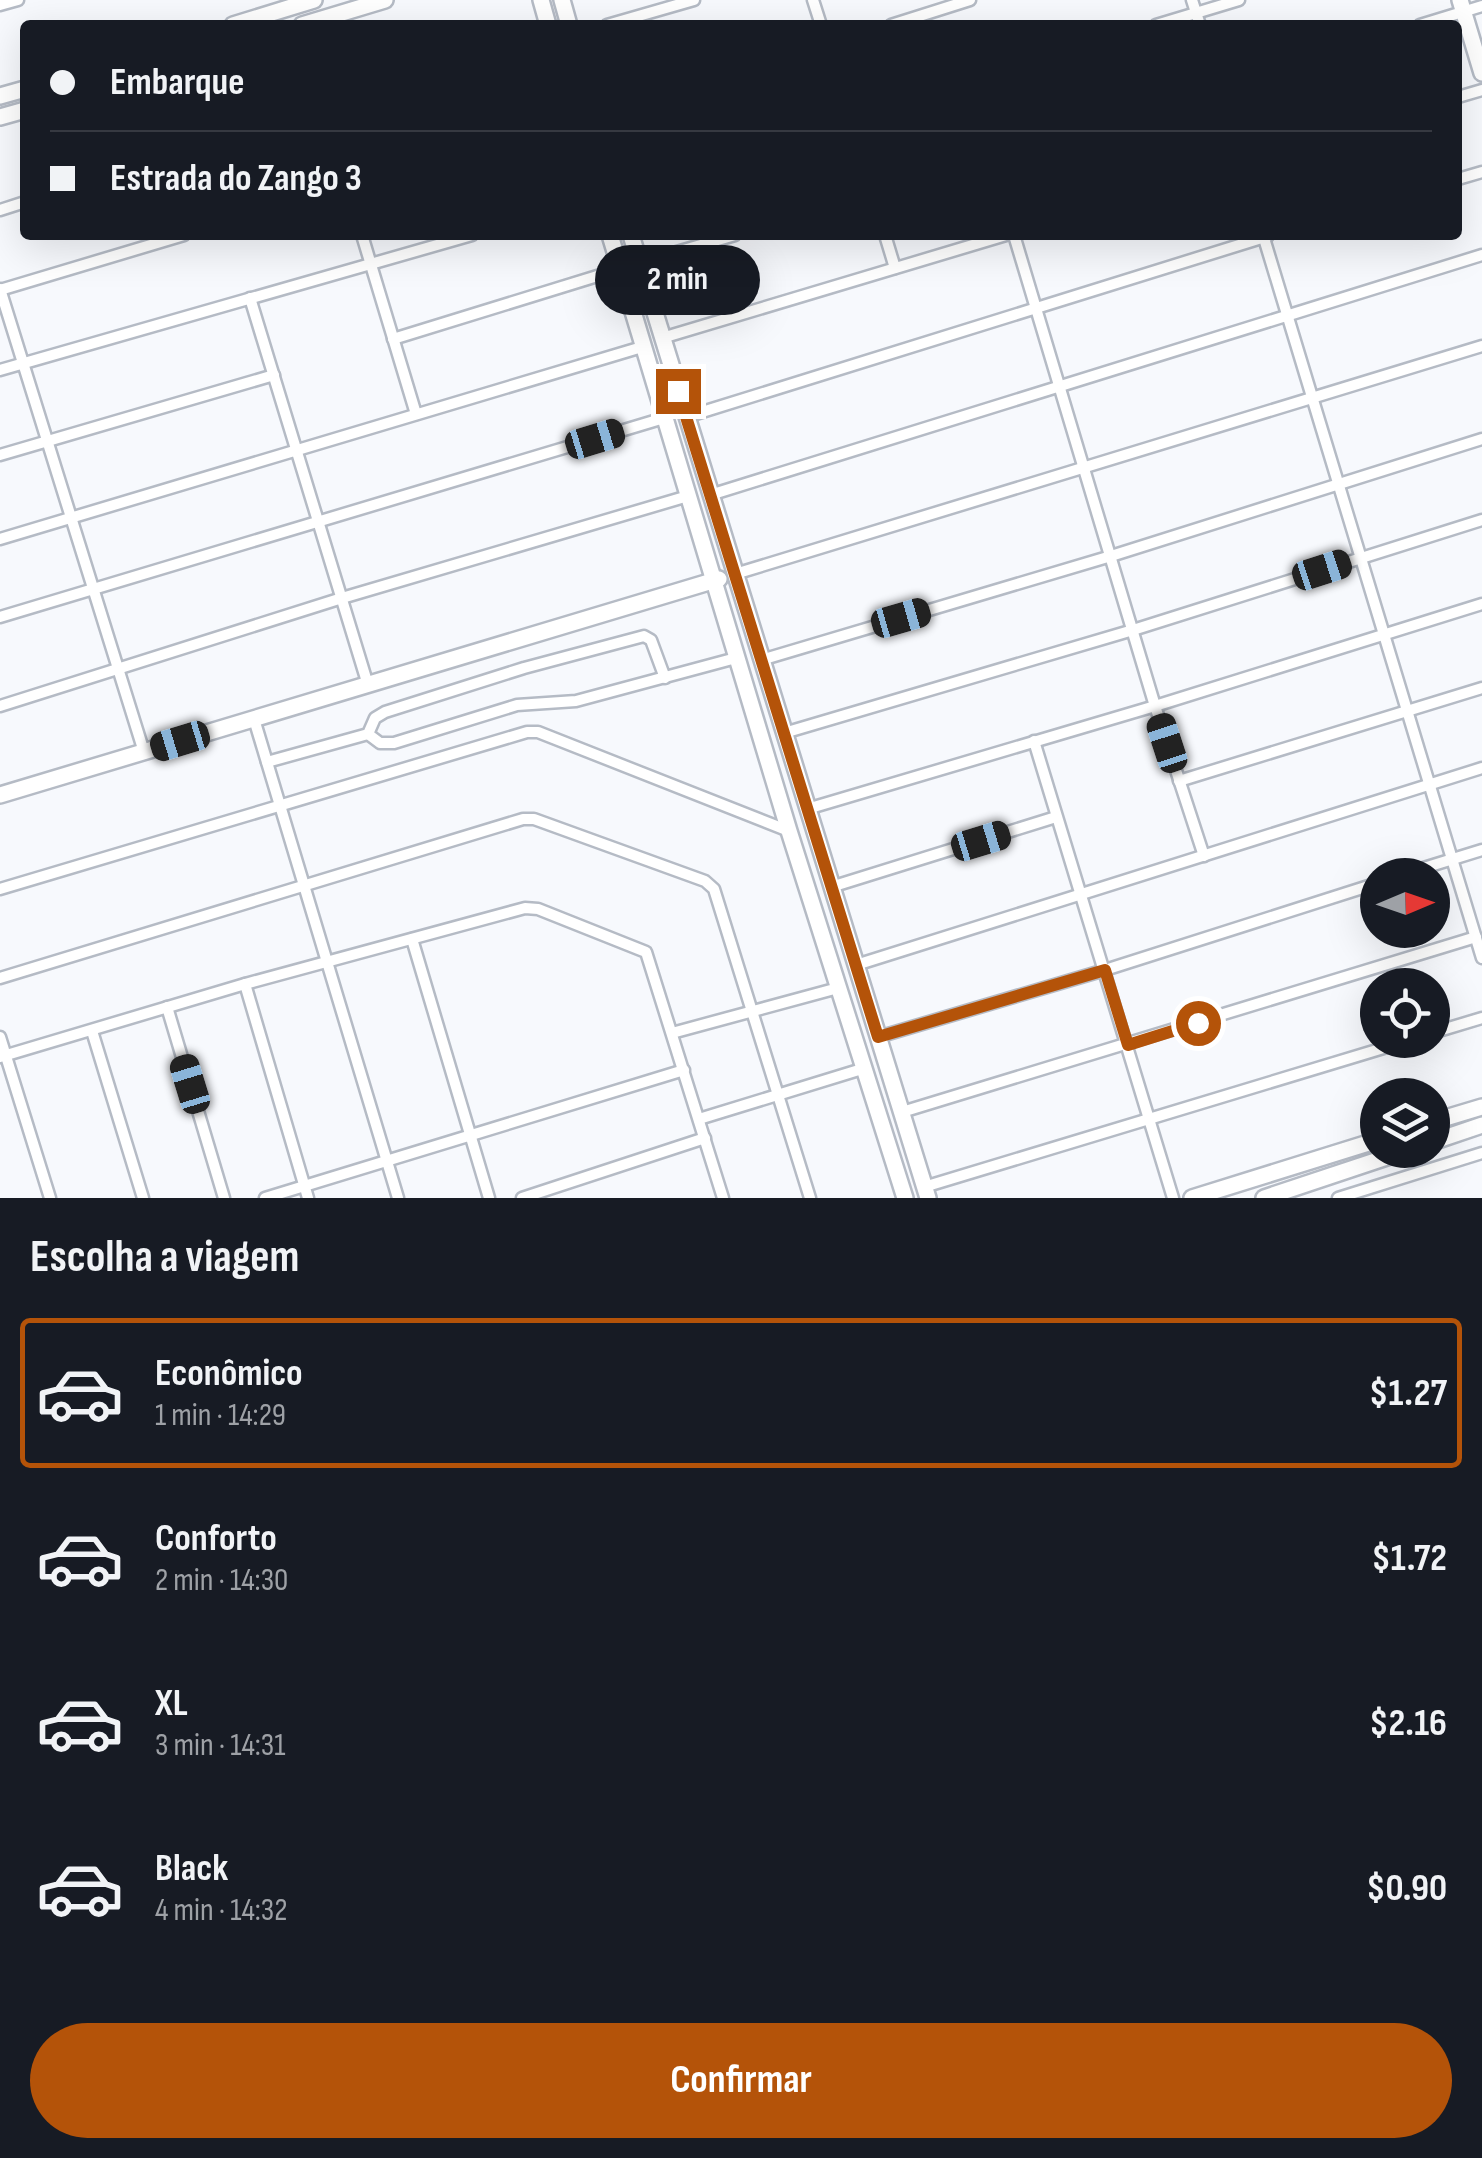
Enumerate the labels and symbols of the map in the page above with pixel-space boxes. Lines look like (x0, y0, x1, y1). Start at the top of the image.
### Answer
callout: 2 min (596, 246, 760, 316)
route end (656, 369, 701, 414)
car (562, 416, 628, 462)
car (1289, 546, 1355, 594)
car (868, 595, 934, 641)
car (1143, 710, 1191, 776)
car (147, 718, 213, 764)
car (948, 818, 1014, 864)
north arrow (1360, 858, 1450, 948)
route start (1176, 1001, 1221, 1046)
car (167, 1051, 213, 1117)

